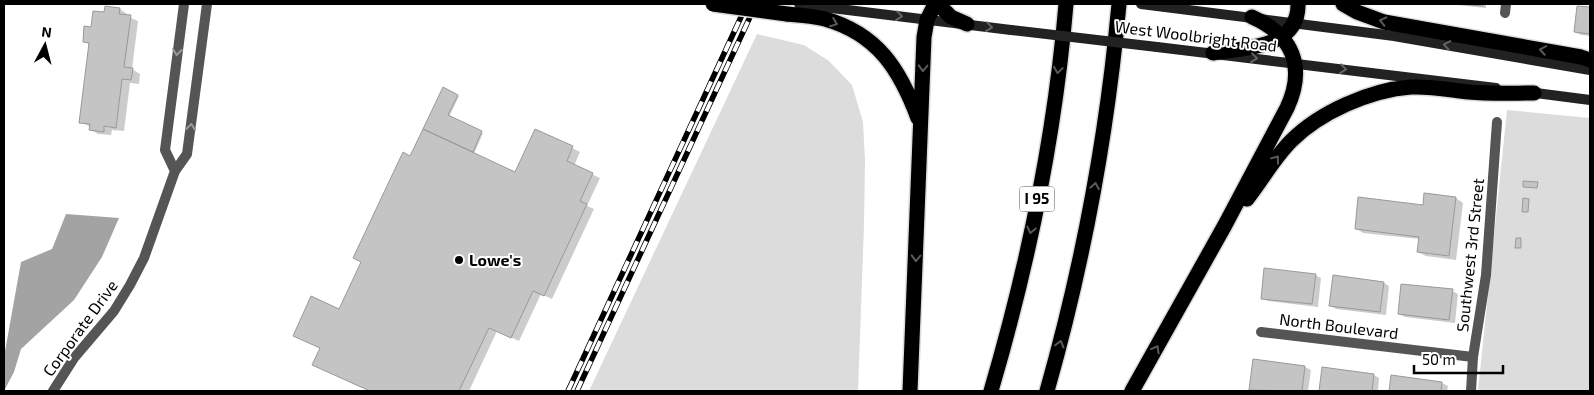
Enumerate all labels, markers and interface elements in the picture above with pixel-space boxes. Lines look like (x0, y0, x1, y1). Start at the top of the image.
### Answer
one-way arrow (896, 10, 904, 21)
street label: West Woolbright Road (1114, 16, 1278, 55)
one-way arrow (1378, 16, 1387, 27)
one-way arrow (830, 17, 838, 27)
north arrow (20, 20, 70, 70)
one-way arrow (985, 21, 993, 32)
text: N (41, 23, 53, 41)
one-way arrow (1443, 41, 1452, 51)
one-way arrow (1538, 46, 1547, 56)
one-way arrow (173, 48, 183, 56)
one-way arrow (1250, 52, 1258, 63)
one-way arrow (1339, 63, 1347, 74)
one-way arrow (917, 64, 928, 72)
one-way arrow (1053, 66, 1064, 74)
one-way arrow (185, 122, 196, 130)
one-way arrow (1270, 155, 1279, 165)
street label: Southwest 3rd Street (1452, 177, 1487, 333)
one-way arrow (1090, 181, 1100, 190)
road number: I 95 (1020, 186, 1054, 212)
one-way arrow (1026, 225, 1037, 234)
place label: Lowe's (469, 250, 521, 269)
marker: Lowe's (453, 254, 465, 266)
one-way arrow (911, 254, 921, 262)
street label: Corporate Drive (38, 276, 121, 380)
street label: North Boulevard (1278, 309, 1400, 342)
one-way arrow (1054, 340, 1065, 349)
scale bar (1414, 342, 1503, 374)
one-way arrow (1149, 345, 1159, 354)
text: 50 m (1422, 350, 1456, 368)

